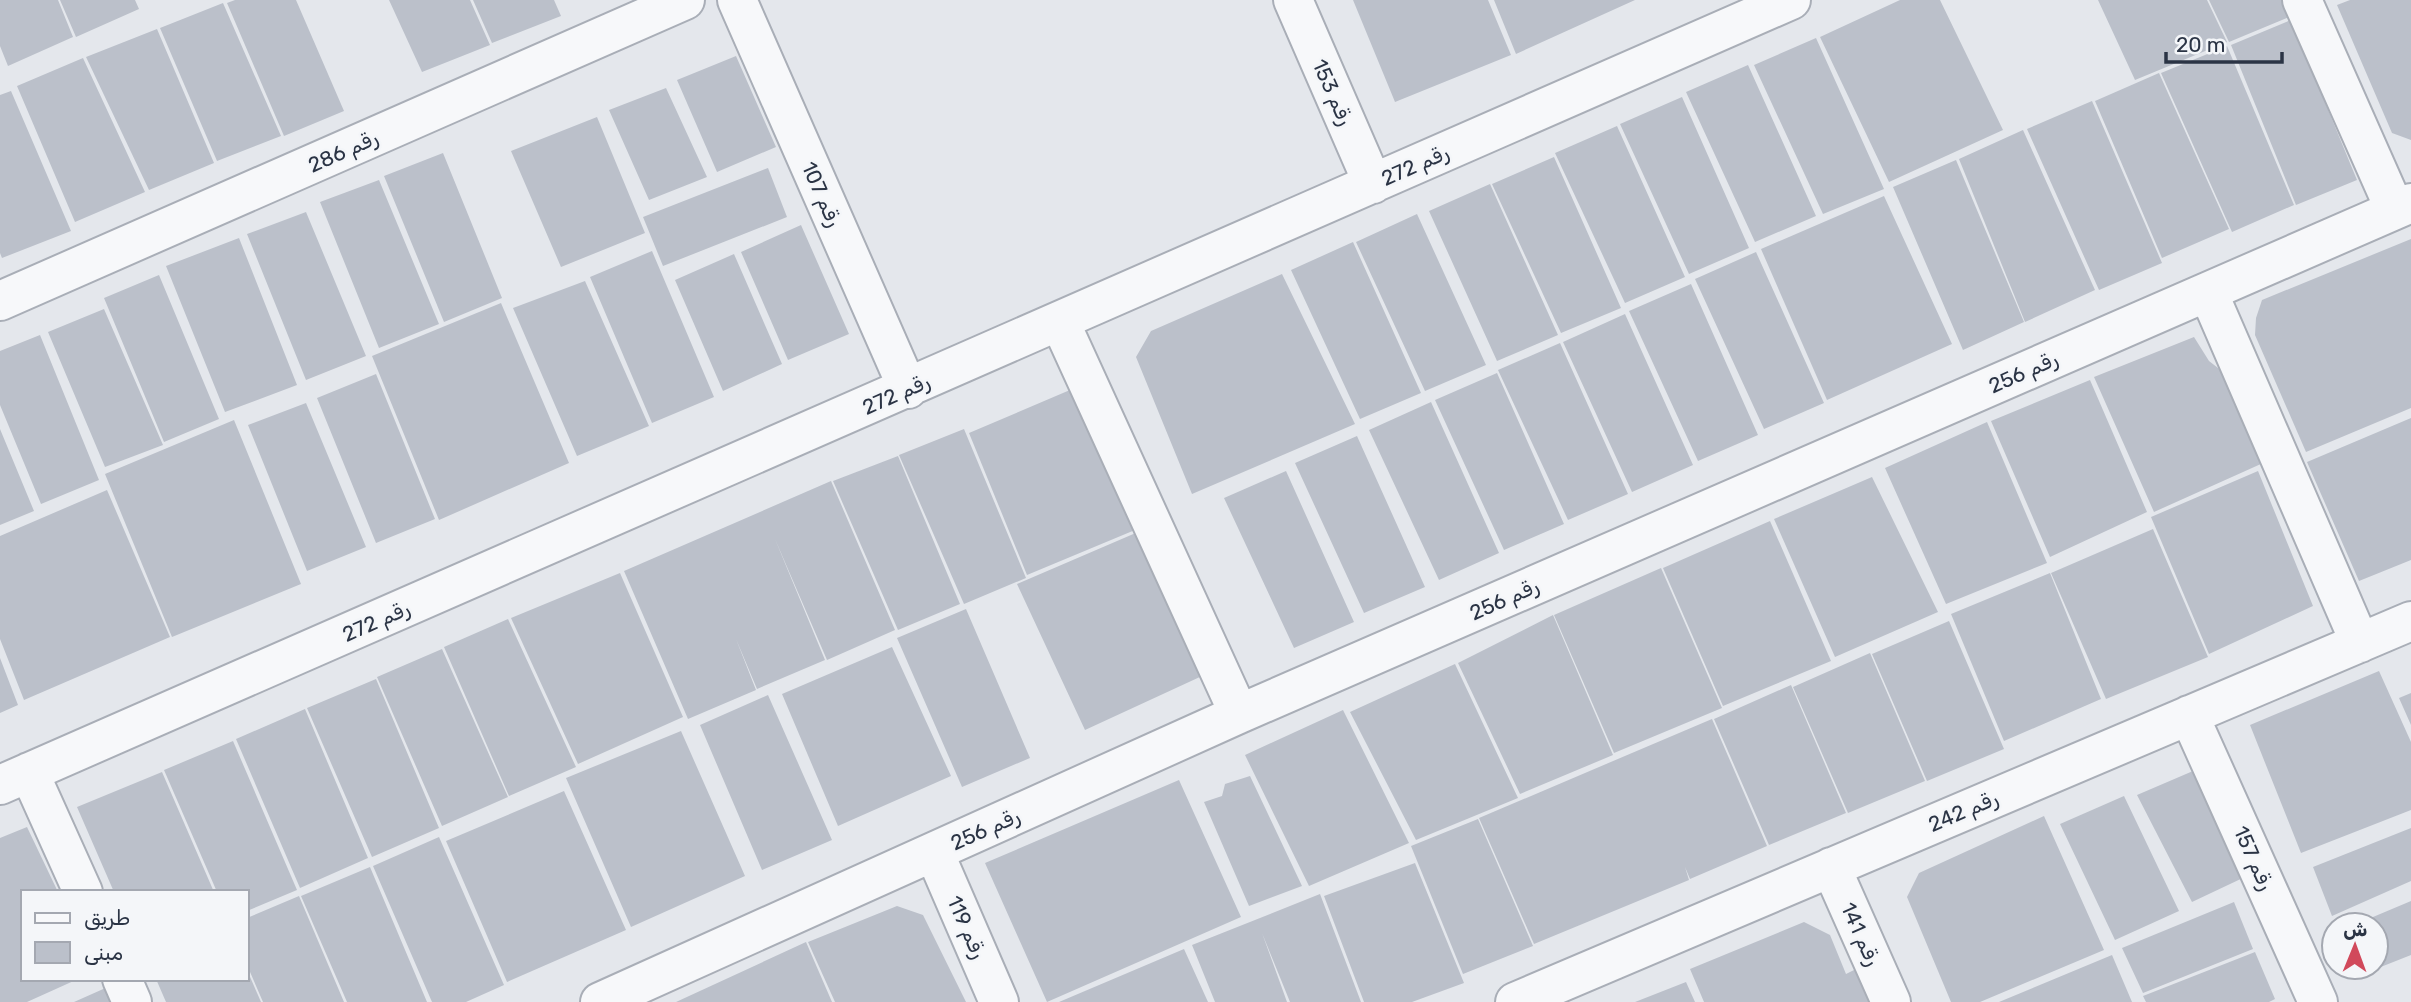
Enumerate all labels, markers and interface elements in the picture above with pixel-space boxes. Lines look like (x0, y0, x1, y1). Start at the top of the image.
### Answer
scale bar (2166, 21, 2282, 65)
text: 20 m (2176, 32, 2225, 57)
street label: رقم 153 (1306, 55, 1359, 130)
street label: رقم 286 (304, 125, 383, 179)
street label: رقم 272 (1377, 139, 1453, 193)
street label: رقم 107 (795, 157, 847, 231)
street label: رقم 256 (1985, 346, 2062, 400)
street label: رقم 272 (858, 368, 934, 422)
street label: رقم 256 (1466, 573, 1543, 627)
street label: رقم 272 (338, 595, 414, 649)
street label: رقم 242 (1924, 785, 2002, 839)
street label: رقم 256 (947, 803, 1024, 857)
street label: رقم 157 (2227, 822, 2279, 895)
legend (21, 890, 248, 981)
street label: رقم 119 (940, 892, 992, 963)
street label: رقم 141 (1834, 898, 1886, 970)
text: طريق (84, 905, 130, 930)
north arrow (2320, 911, 2390, 981)
text: ش (2343, 918, 2368, 941)
text: مبنى (84, 940, 123, 965)

